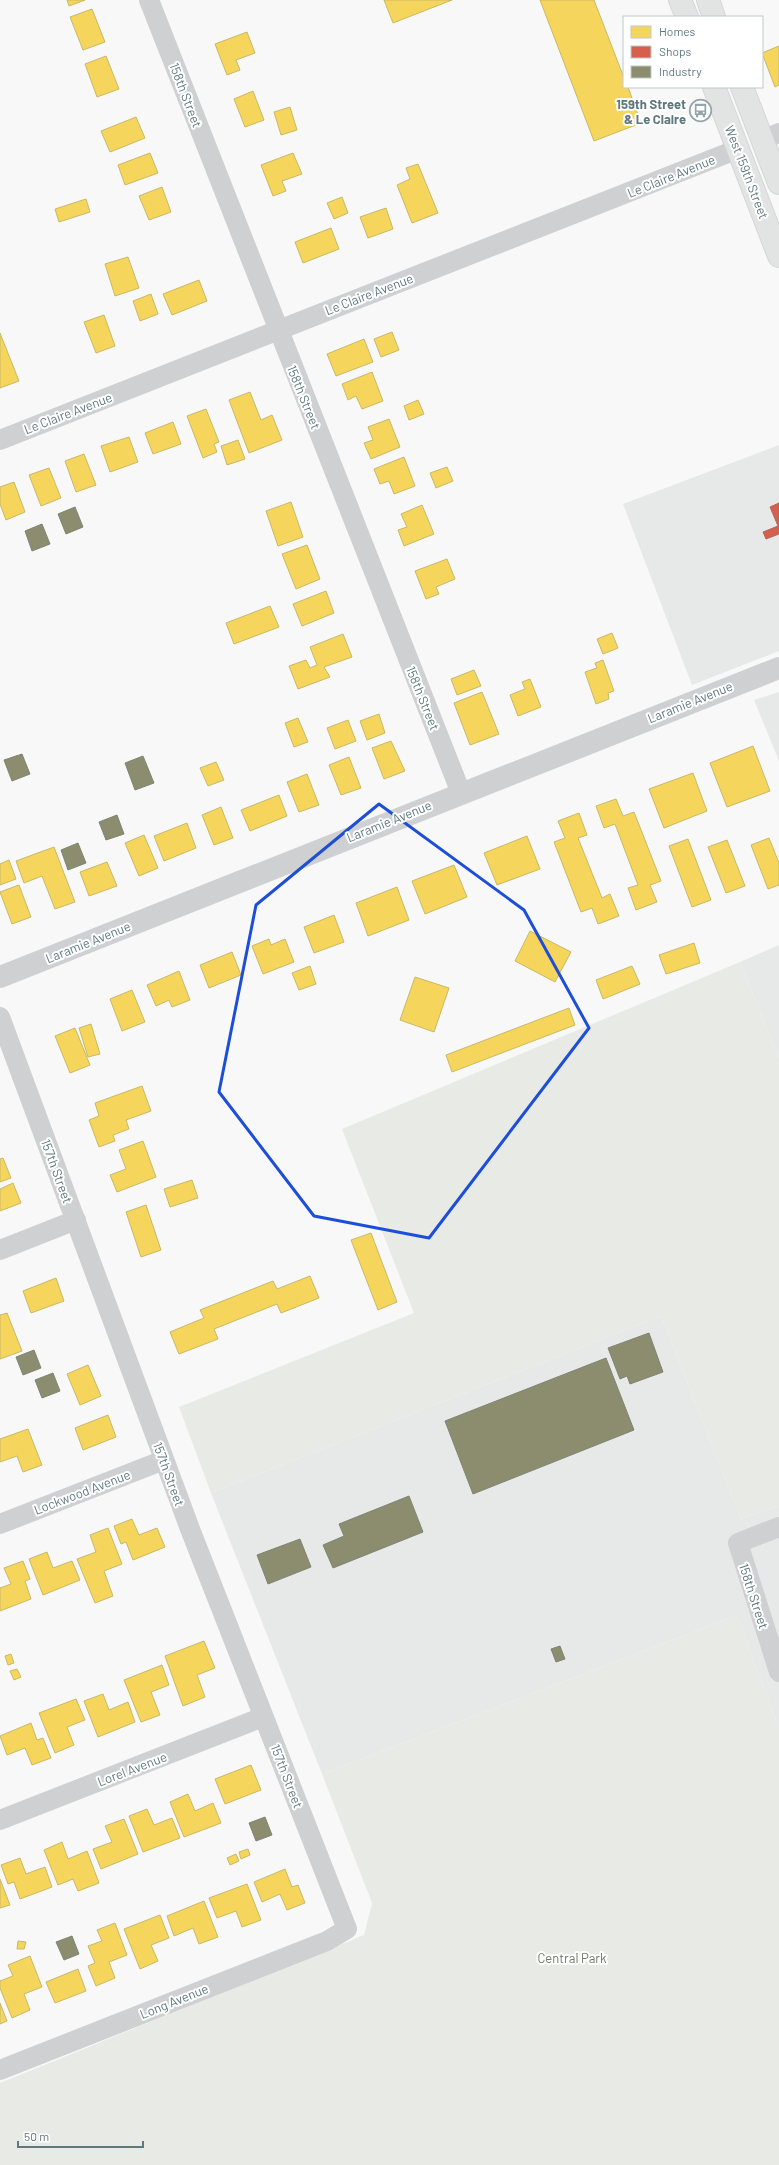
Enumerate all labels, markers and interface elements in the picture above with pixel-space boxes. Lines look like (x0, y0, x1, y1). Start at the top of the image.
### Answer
legend (623, 16, 763, 88)
text: Homes (659, 24, 696, 38)
text: Shops (659, 44, 692, 58)
street label: 158th Street (166, 60, 206, 130)
text: Industry (659, 64, 702, 78)
place label: 159th Street & Le Claire (616, 96, 686, 127)
bus stop icon: 159th Street & Le Claire (688, 98, 714, 124)
street label: West 159th Street (722, 123, 772, 221)
street label: Le Claire Avenue (625, 151, 717, 201)
street label: Le Claire Avenue (323, 270, 415, 318)
street label: 158th Street (284, 363, 324, 431)
street label: Le Claire Avenue (22, 389, 114, 437)
street label: 158th Street (403, 664, 443, 732)
street label: Laramie Avenue (645, 678, 735, 726)
street label: Laramie Avenue (344, 797, 434, 845)
street label: Laramie Avenue (43, 918, 133, 966)
street label: 157th Street (38, 1137, 76, 1205)
street label: 157th Street (150, 1440, 188, 1508)
street label: Lockwood Avenue (31, 1466, 133, 1518)
street label: 158th Street (736, 1561, 772, 1631)
street label: 157th Street (267, 1742, 307, 1810)
street label: Lorel Avenue (95, 1748, 169, 1790)
park label: Central Park (537, 1950, 607, 1966)
street label: Long Avenue (137, 1980, 211, 2022)
scale bar (18, 2123, 143, 2149)
text: 50 m (24, 2129, 49, 2143)

